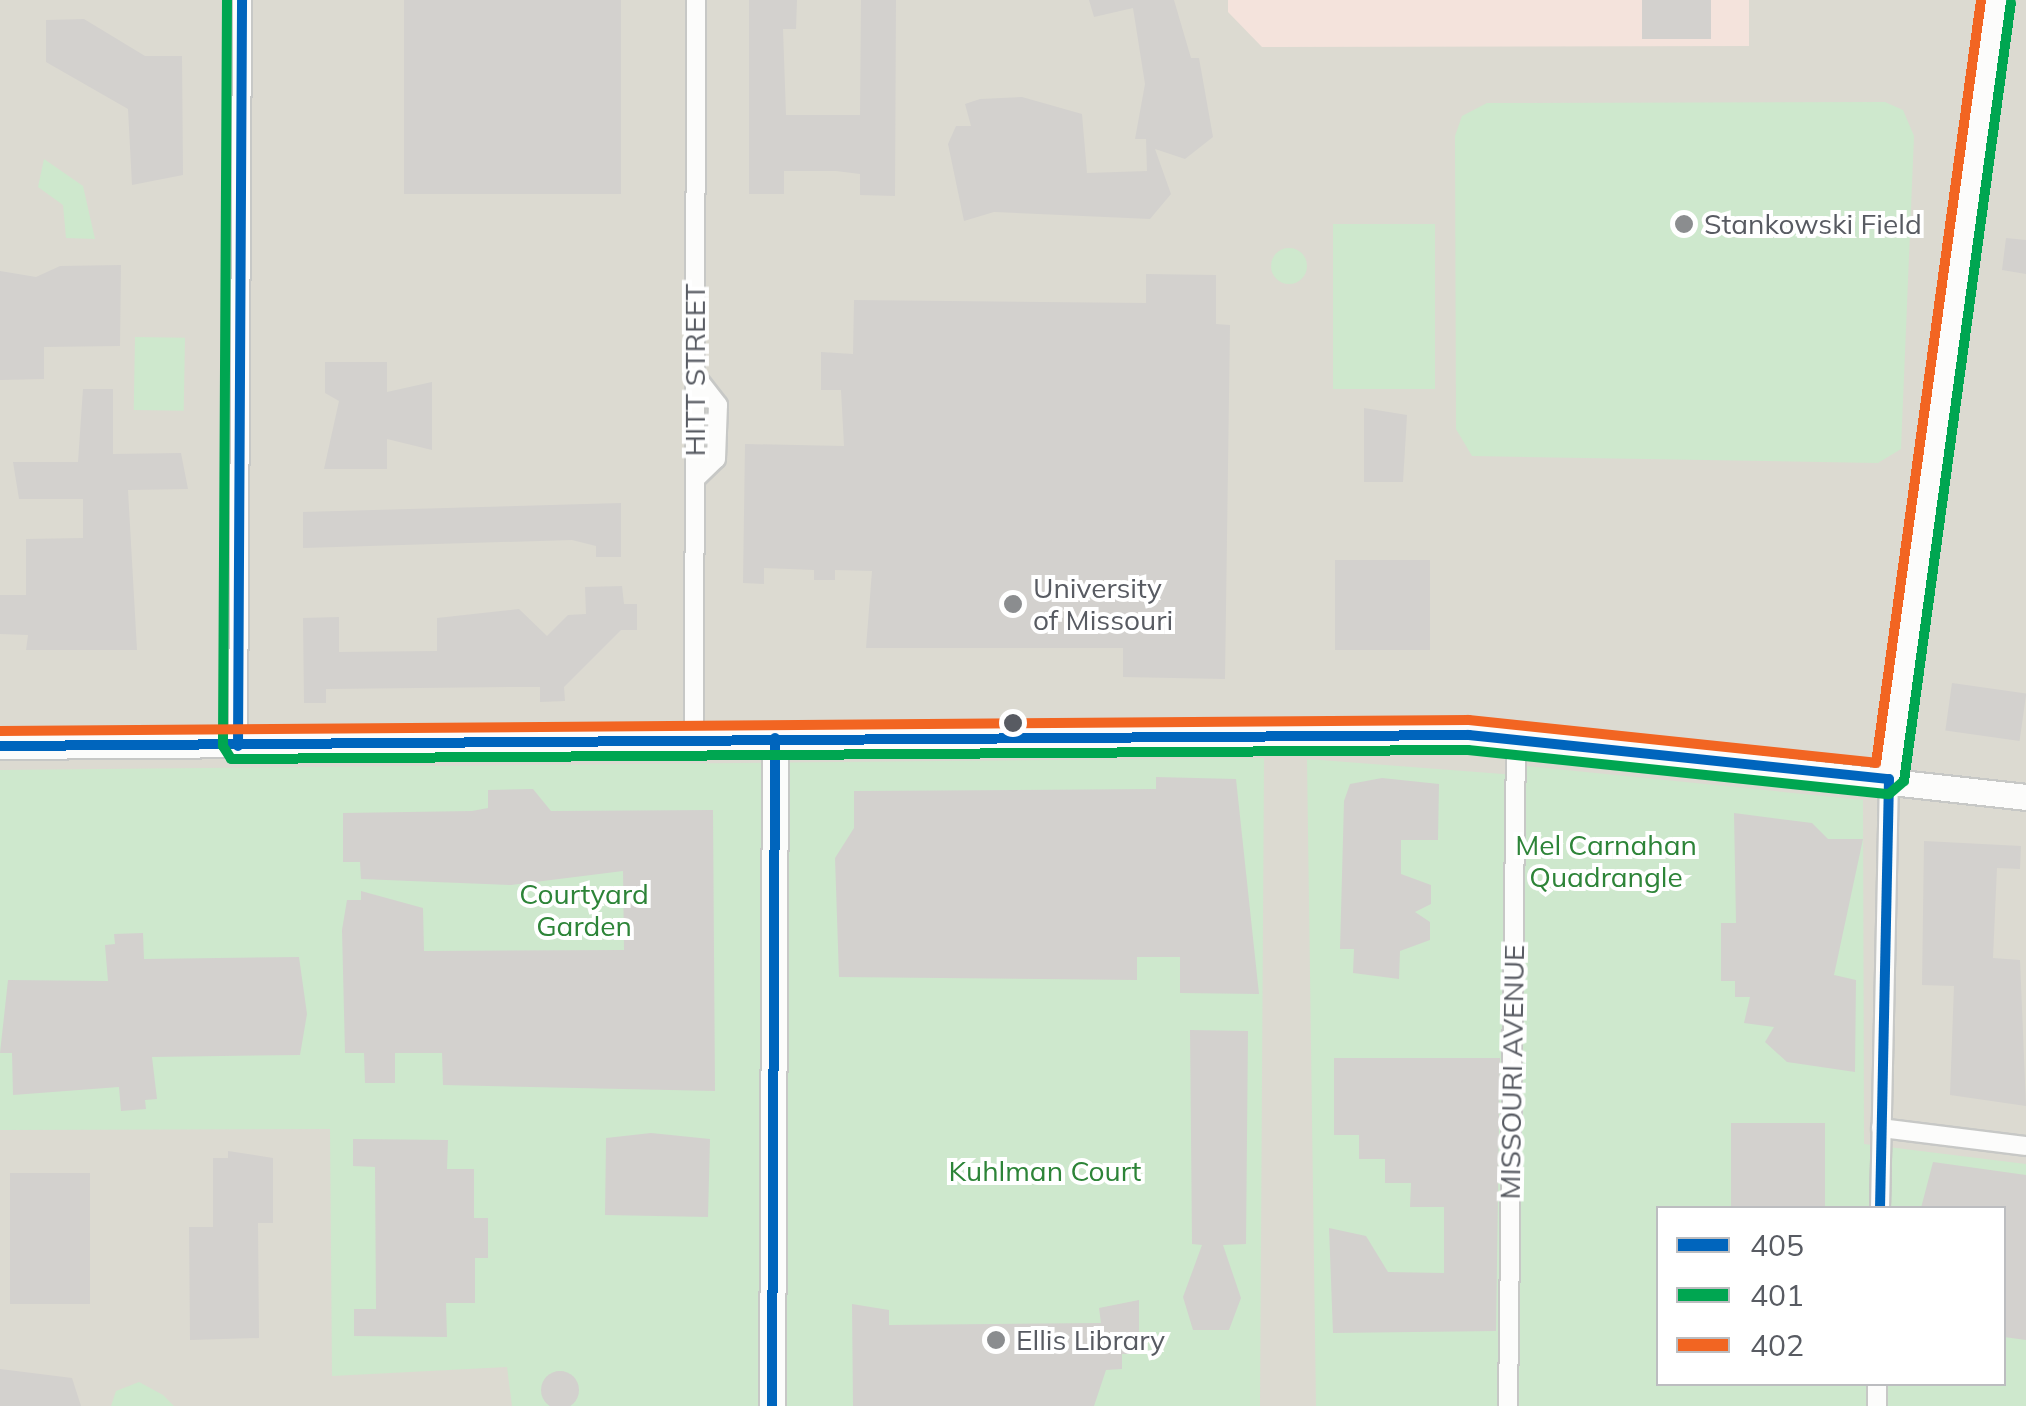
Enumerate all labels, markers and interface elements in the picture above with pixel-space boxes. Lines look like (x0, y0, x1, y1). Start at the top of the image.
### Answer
place label: Stankowski Field (1704, 207, 1922, 241)
marker: Stankowski Field (1673, 213, 1695, 235)
street label: HITT STREET (678, 284, 712, 456)
place label: University of Missouri (1033, 571, 1173, 637)
marker: University of Missouri (1002, 593, 1024, 615)
unlabelled marker (1003, 713, 1023, 733)
park label: Mel Carnahan Quadrangle (1515, 828, 1697, 894)
park label: Courtyard Garden (519, 877, 649, 943)
street label: MISSOURI AVENUE (1493, 944, 1531, 1200)
park label: Kuhlman Court (949, 1154, 1141, 1188)
legend (1656, 1206, 2006, 1386)
text: 405 (1750, 1226, 1804, 1264)
text: 401 (1750, 1276, 1804, 1314)
place label: Ellis Library (1016, 1323, 1165, 1357)
text: 402 (1750, 1326, 1804, 1364)
marker: Ellis Library (985, 1329, 1007, 1351)

